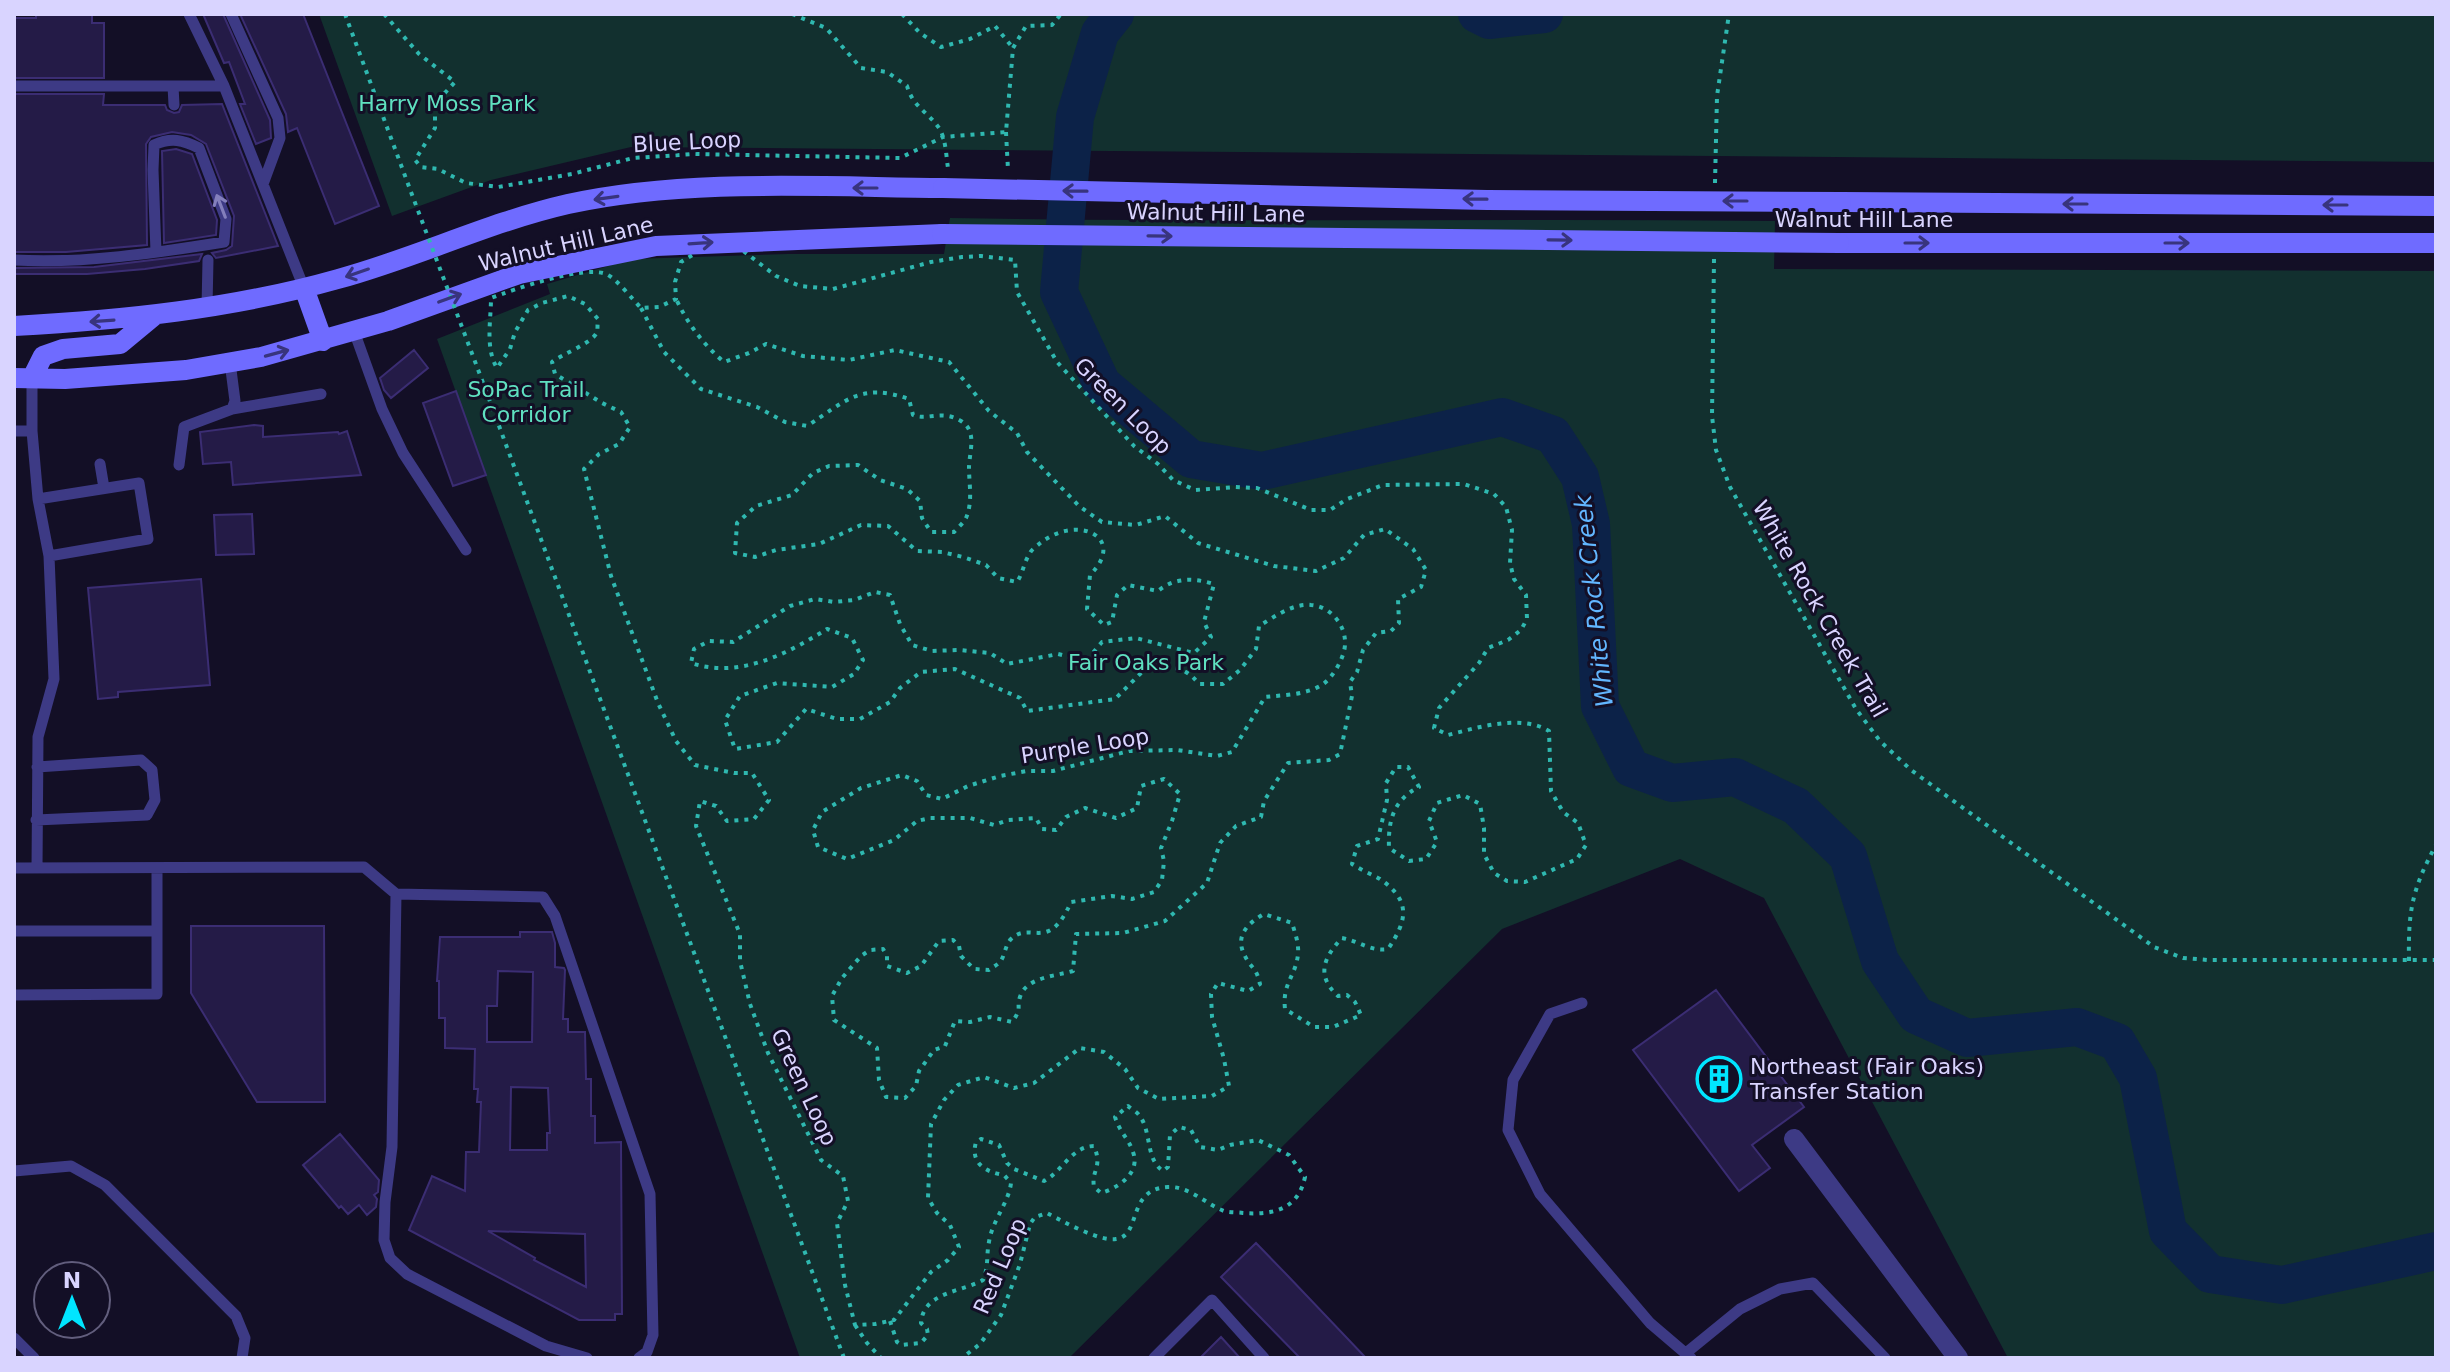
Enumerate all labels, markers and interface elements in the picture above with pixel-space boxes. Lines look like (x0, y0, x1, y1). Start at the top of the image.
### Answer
park label: Harry Moss Park (358, 91, 536, 116)
street label: Blue Loop (632, 127, 742, 157)
one-way arrow (852, 180, 879, 196)
one-way arrow (1062, 183, 1089, 199)
one-way arrow (594, 191, 619, 206)
one-way arrow (1462, 192, 1489, 207)
one-way arrow (213, 194, 227, 218)
one-way arrow (1722, 194, 1749, 209)
one-way arrow (2062, 196, 2089, 212)
one-way arrow (2322, 197, 2349, 213)
street label: Walnut Hill Lane (1127, 199, 1305, 227)
street label: Walnut Hill Lane (1775, 207, 1953, 232)
street label: Walnut Hill Lane (476, 212, 656, 276)
one-way arrow (1146, 228, 1173, 244)
one-way arrow (1546, 232, 1573, 248)
one-way arrow (687, 235, 714, 250)
one-way arrow (1903, 235, 1930, 251)
one-way arrow (2163, 235, 2190, 251)
one-way arrow (345, 266, 370, 281)
one-way arrow (437, 289, 462, 304)
one-way arrow (89, 314, 116, 329)
one-way arrow (263, 344, 289, 359)
street label: Green Loop (1069, 352, 1177, 460)
park label: SoPac Trail Corridor (467, 377, 585, 427)
water label: White Rock Creek (1569, 492, 1619, 709)
street label: White Rock Creek Trail (1748, 496, 1892, 722)
park label: Fair Oaks Park (1068, 650, 1224, 675)
street label: Purple Loop (1019, 724, 1151, 768)
street label: Green Loop (766, 1024, 842, 1150)
place label: Northeast (Fair Oaks) Transfer Station (1749, 1054, 1984, 1104)
building icon: Northeast (Fair Oaks) Transfer Station (1695, 1055, 1743, 1103)
street label: Red Loop (969, 1214, 1031, 1318)
north arrow (32, 1260, 112, 1340)
text: N (63, 1268, 81, 1293)

